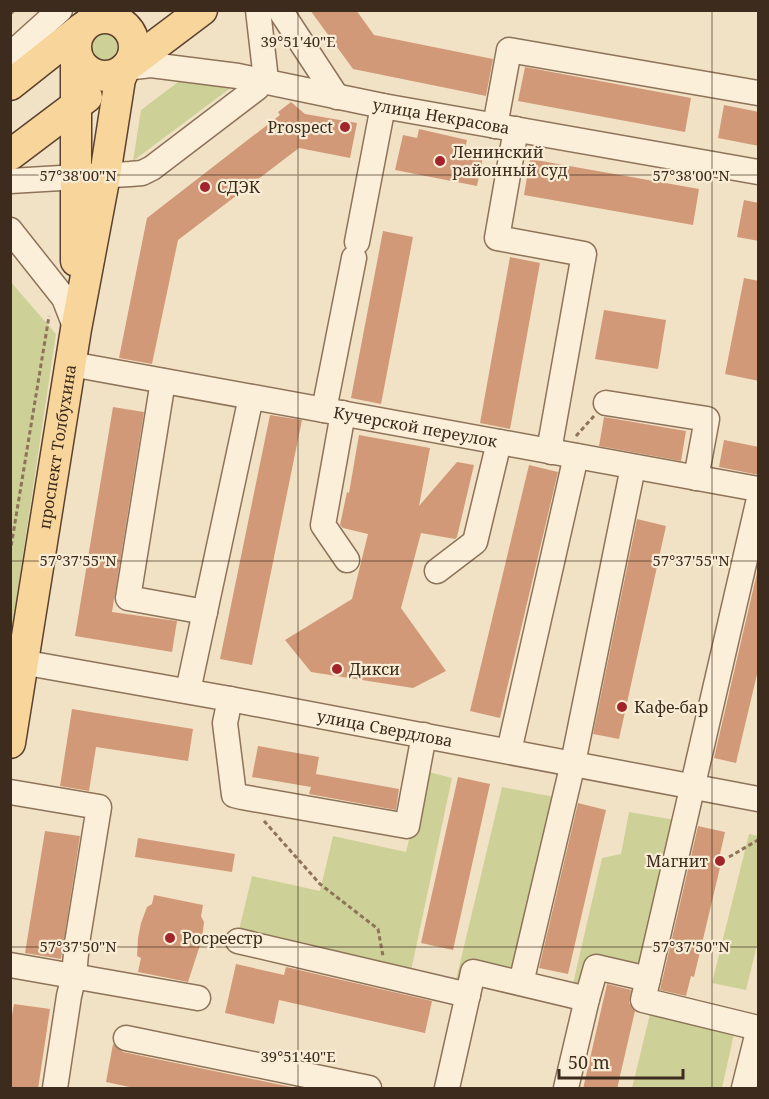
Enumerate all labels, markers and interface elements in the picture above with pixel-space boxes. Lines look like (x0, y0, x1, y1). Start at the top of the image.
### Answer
text: 39°51'40"E (260, 31, 336, 51)
street label: улица Некрасова (371, 93, 511, 139)
place label: Prospect (267, 116, 333, 138)
marker: Prospect (338, 120, 352, 134)
place label: Ленинский районный суд (452, 141, 568, 181)
marker: Ленинский районный суд (433, 154, 447, 168)
text: 57°38'00"N (39, 165, 117, 185)
text: 57°38'00"N (652, 165, 730, 185)
place label: СДЭК (217, 176, 261, 198)
marker: СДЭК (198, 180, 212, 194)
street label: проспект Толбухина (33, 363, 81, 531)
street label: Кучерской переулок (332, 401, 500, 452)
text: 57°37'55"N (39, 550, 117, 570)
text: 57°37'55"N (652, 550, 730, 570)
place label: Дикси (349, 658, 400, 680)
marker: Дикси (330, 662, 344, 676)
place label: Кафе-бар (634, 696, 708, 718)
marker: Кафе-бар (615, 700, 629, 714)
street label: улица Свердлова (315, 705, 455, 752)
place label: Магнит (646, 850, 709, 872)
marker: Магнит (713, 854, 727, 868)
place label: Росреестр (182, 927, 263, 949)
marker: Росреестр (163, 931, 177, 945)
text: 57°37'50"N (39, 936, 117, 956)
text: 57°37'50"N (652, 936, 730, 956)
scale bar (559, 1042, 684, 1080)
text: 39°51'40"E (260, 1046, 336, 1066)
text: 50 m (568, 1050, 610, 1074)

